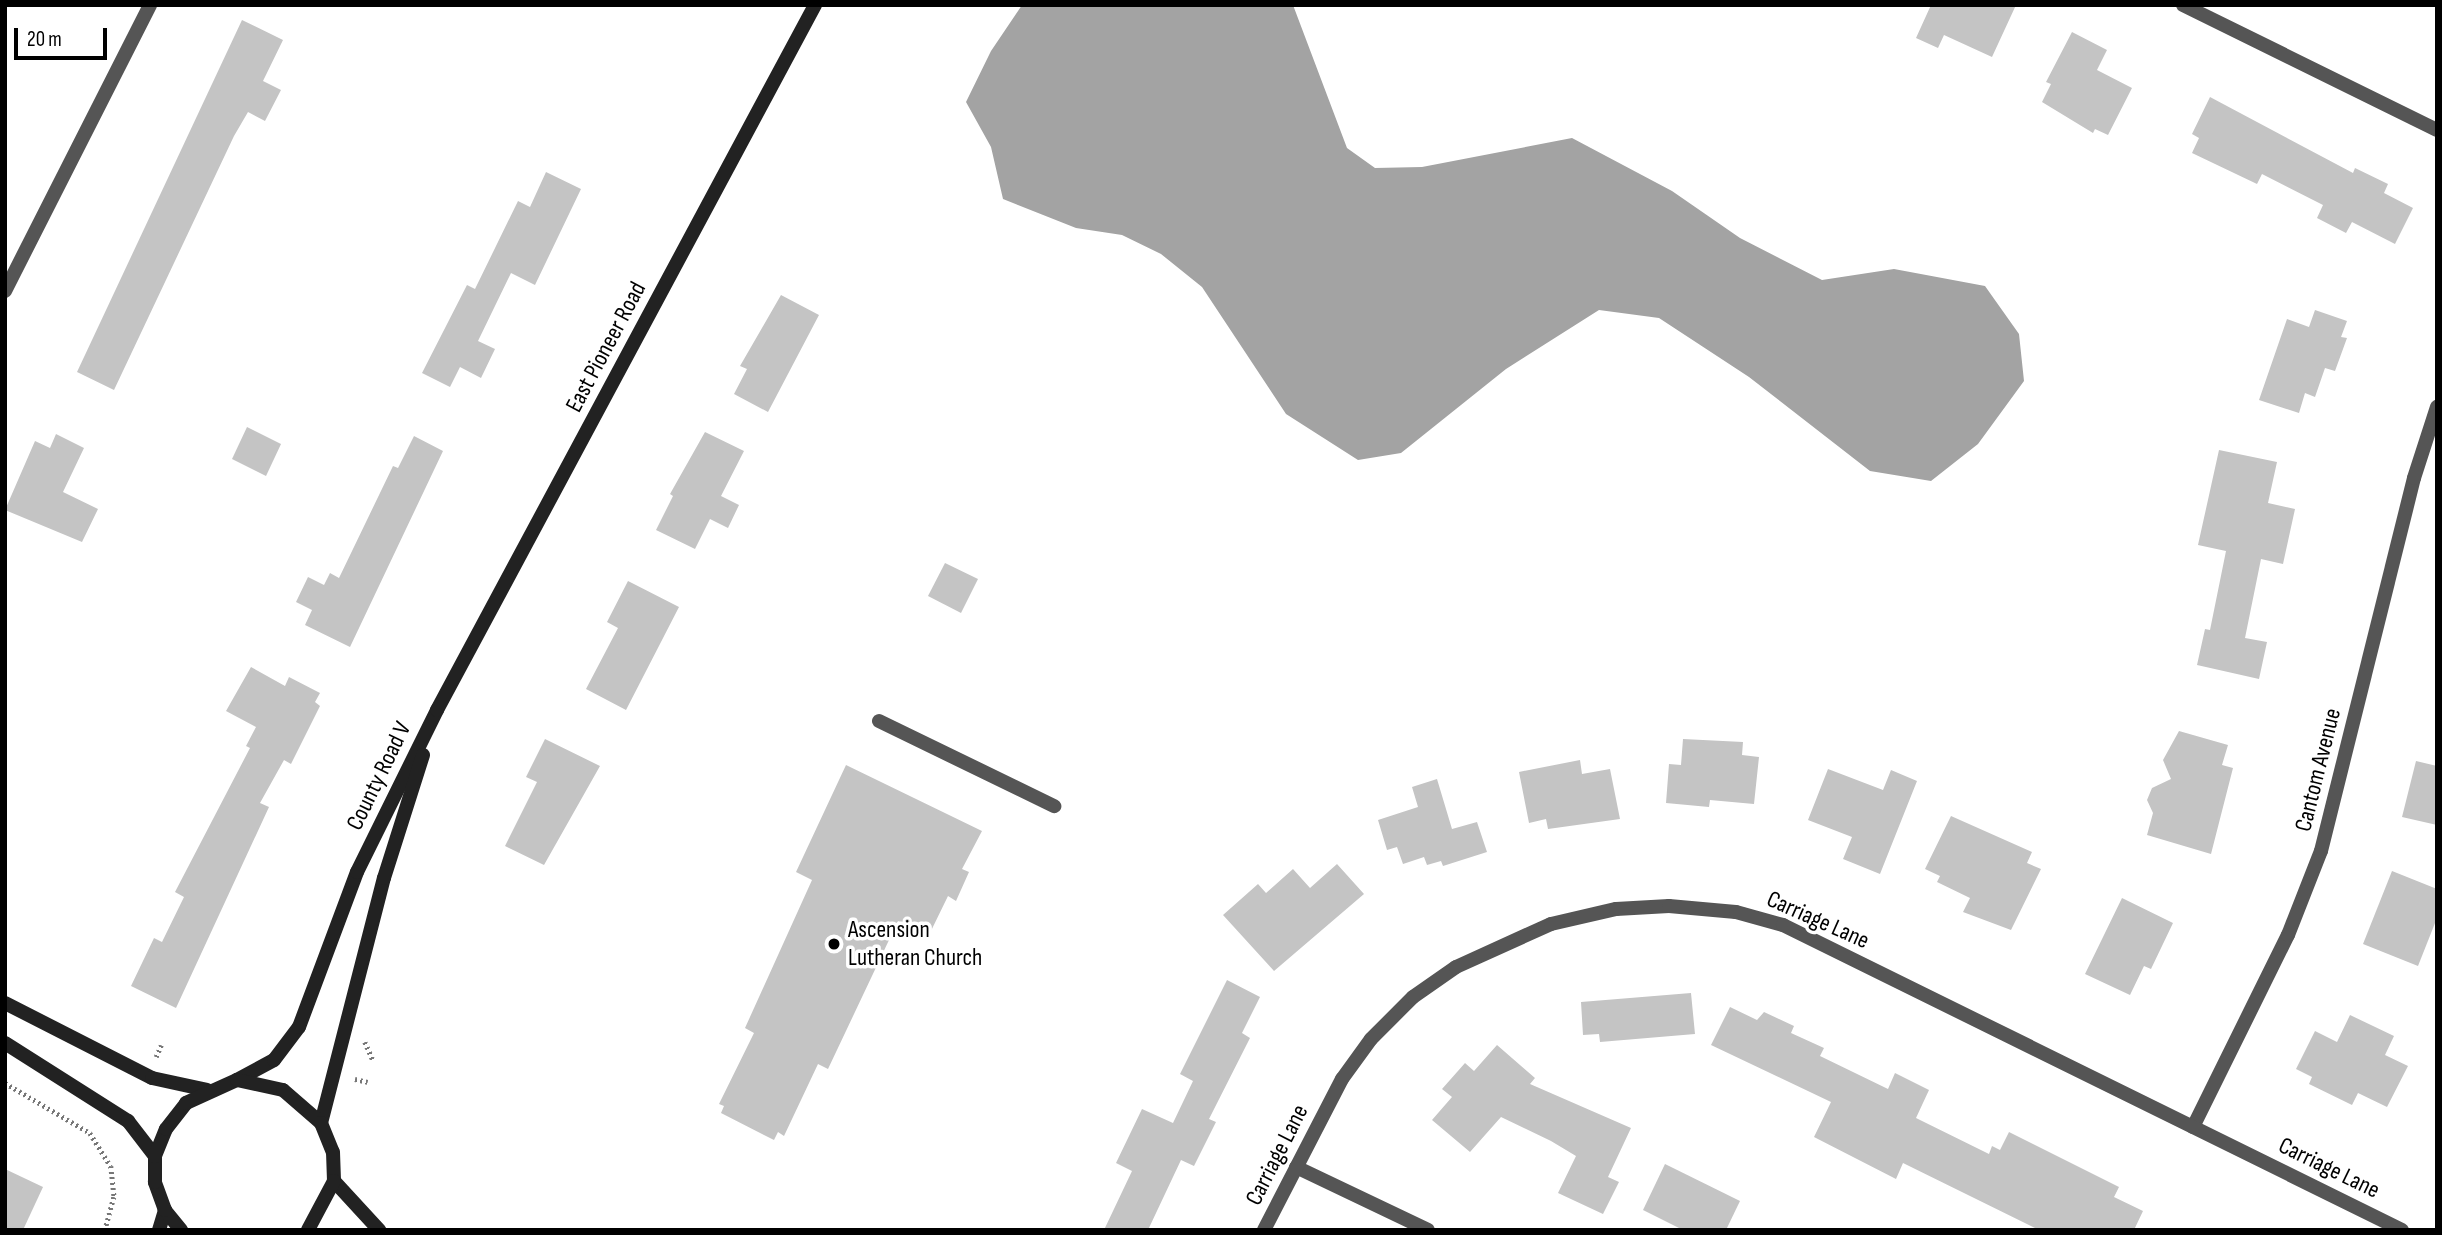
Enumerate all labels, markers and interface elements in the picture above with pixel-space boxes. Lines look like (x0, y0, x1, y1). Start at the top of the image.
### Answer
scale bar (18, 14, 110, 58)
text: 20 m (27, 27, 62, 52)
street label: East Pioneer Road (560, 277, 652, 417)
street label: Cantom Avenue (2289, 705, 2347, 835)
street label: County Road V (340, 717, 418, 835)
street label: Carriage Lane (1762, 885, 1874, 955)
place label: Ascension Lutheran Church (848, 916, 982, 972)
marker: Ascension Lutheran Church (826, 936, 842, 952)
street label: Carriage Lane (1239, 1100, 1315, 1210)
street label: Carriage Lane (2274, 1131, 2384, 1205)

